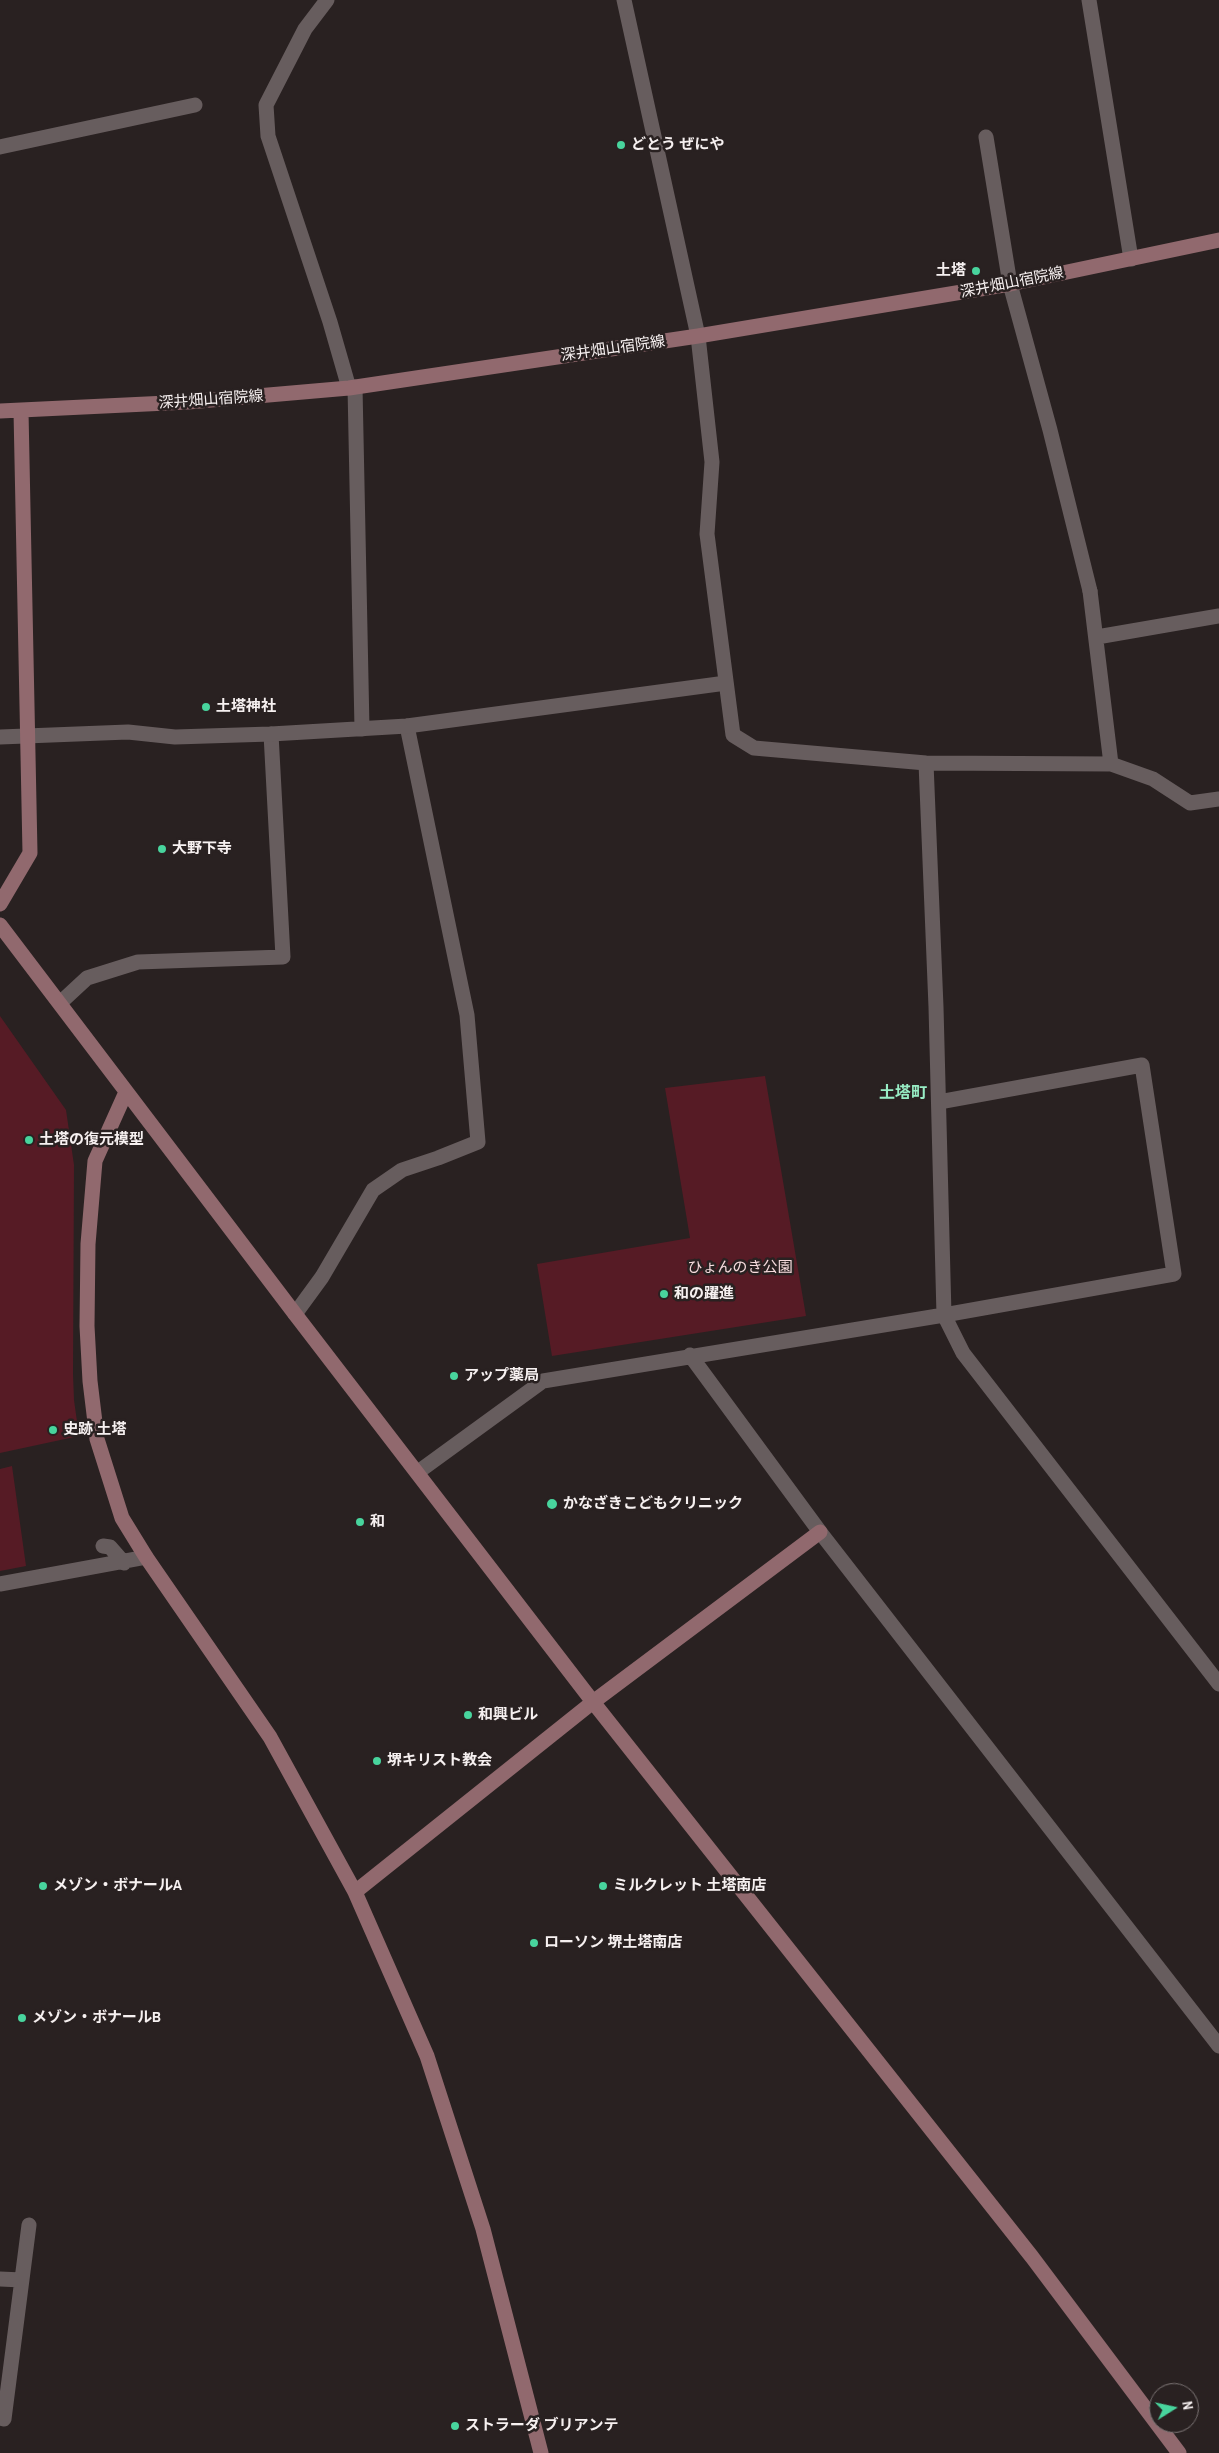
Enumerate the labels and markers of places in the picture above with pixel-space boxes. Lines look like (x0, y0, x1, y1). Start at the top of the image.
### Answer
place label: どとう ぜにや (631, 136, 724, 154)
marker: どとう ぜにや (615, 139, 627, 151)
place label: 土塔 (936, 262, 966, 280)
marker: 土塔 (970, 265, 982, 277)
place label: 土塔神社 (216, 698, 276, 716)
marker: 土塔神社 (200, 701, 212, 713)
place label: 大野下寺 (172, 840, 232, 858)
marker: 大野下寺 (156, 843, 168, 855)
place label: 土塔の復元模型 (39, 1131, 144, 1149)
marker: 土塔の復元模型 (23, 1134, 35, 1146)
place label: 和の躍進 (674, 1285, 734, 1303)
marker: 和の躍進 (658, 1288, 670, 1300)
place label: アップ薬局 (464, 1367, 539, 1385)
marker: アップ薬局 (448, 1370, 460, 1382)
place label: 史跡 土塔 (63, 1421, 126, 1439)
marker: 史跡 土塔 (47, 1424, 59, 1436)
place label: かなざきこどもクリニック (563, 1495, 743, 1513)
marker: かなざきこどもクリニック (545, 1497, 559, 1511)
place label: 和 (370, 1513, 385, 1531)
marker: 和 (354, 1516, 366, 1528)
place label: 和興ビル (478, 1706, 538, 1724)
marker: 和興ビル (462, 1709, 474, 1721)
place label: 堺キリスト教会 (387, 1752, 492, 1770)
marker: 堺キリスト教会 (371, 1755, 383, 1767)
place label: メゾン・ボナールA (53, 1877, 182, 1895)
place label: ミルクレット 土塔南店 (613, 1877, 766, 1895)
marker: メゾン・ボナールA (37, 1880, 49, 1892)
marker: ミルクレット 土塔南店 (597, 1880, 609, 1892)
place label: ローソン 堺土塔南店 (544, 1934, 682, 1952)
marker: ローソン 堺土塔南店 (528, 1937, 540, 1949)
place label: メゾン・ボナールB (32, 2009, 161, 2027)
marker: メゾン・ボナールB (16, 2012, 28, 2024)
place label: ストラーダ ブリアンテ (465, 2417, 618, 2435)
marker: ストラーダ ブリアンテ (449, 2420, 461, 2432)

